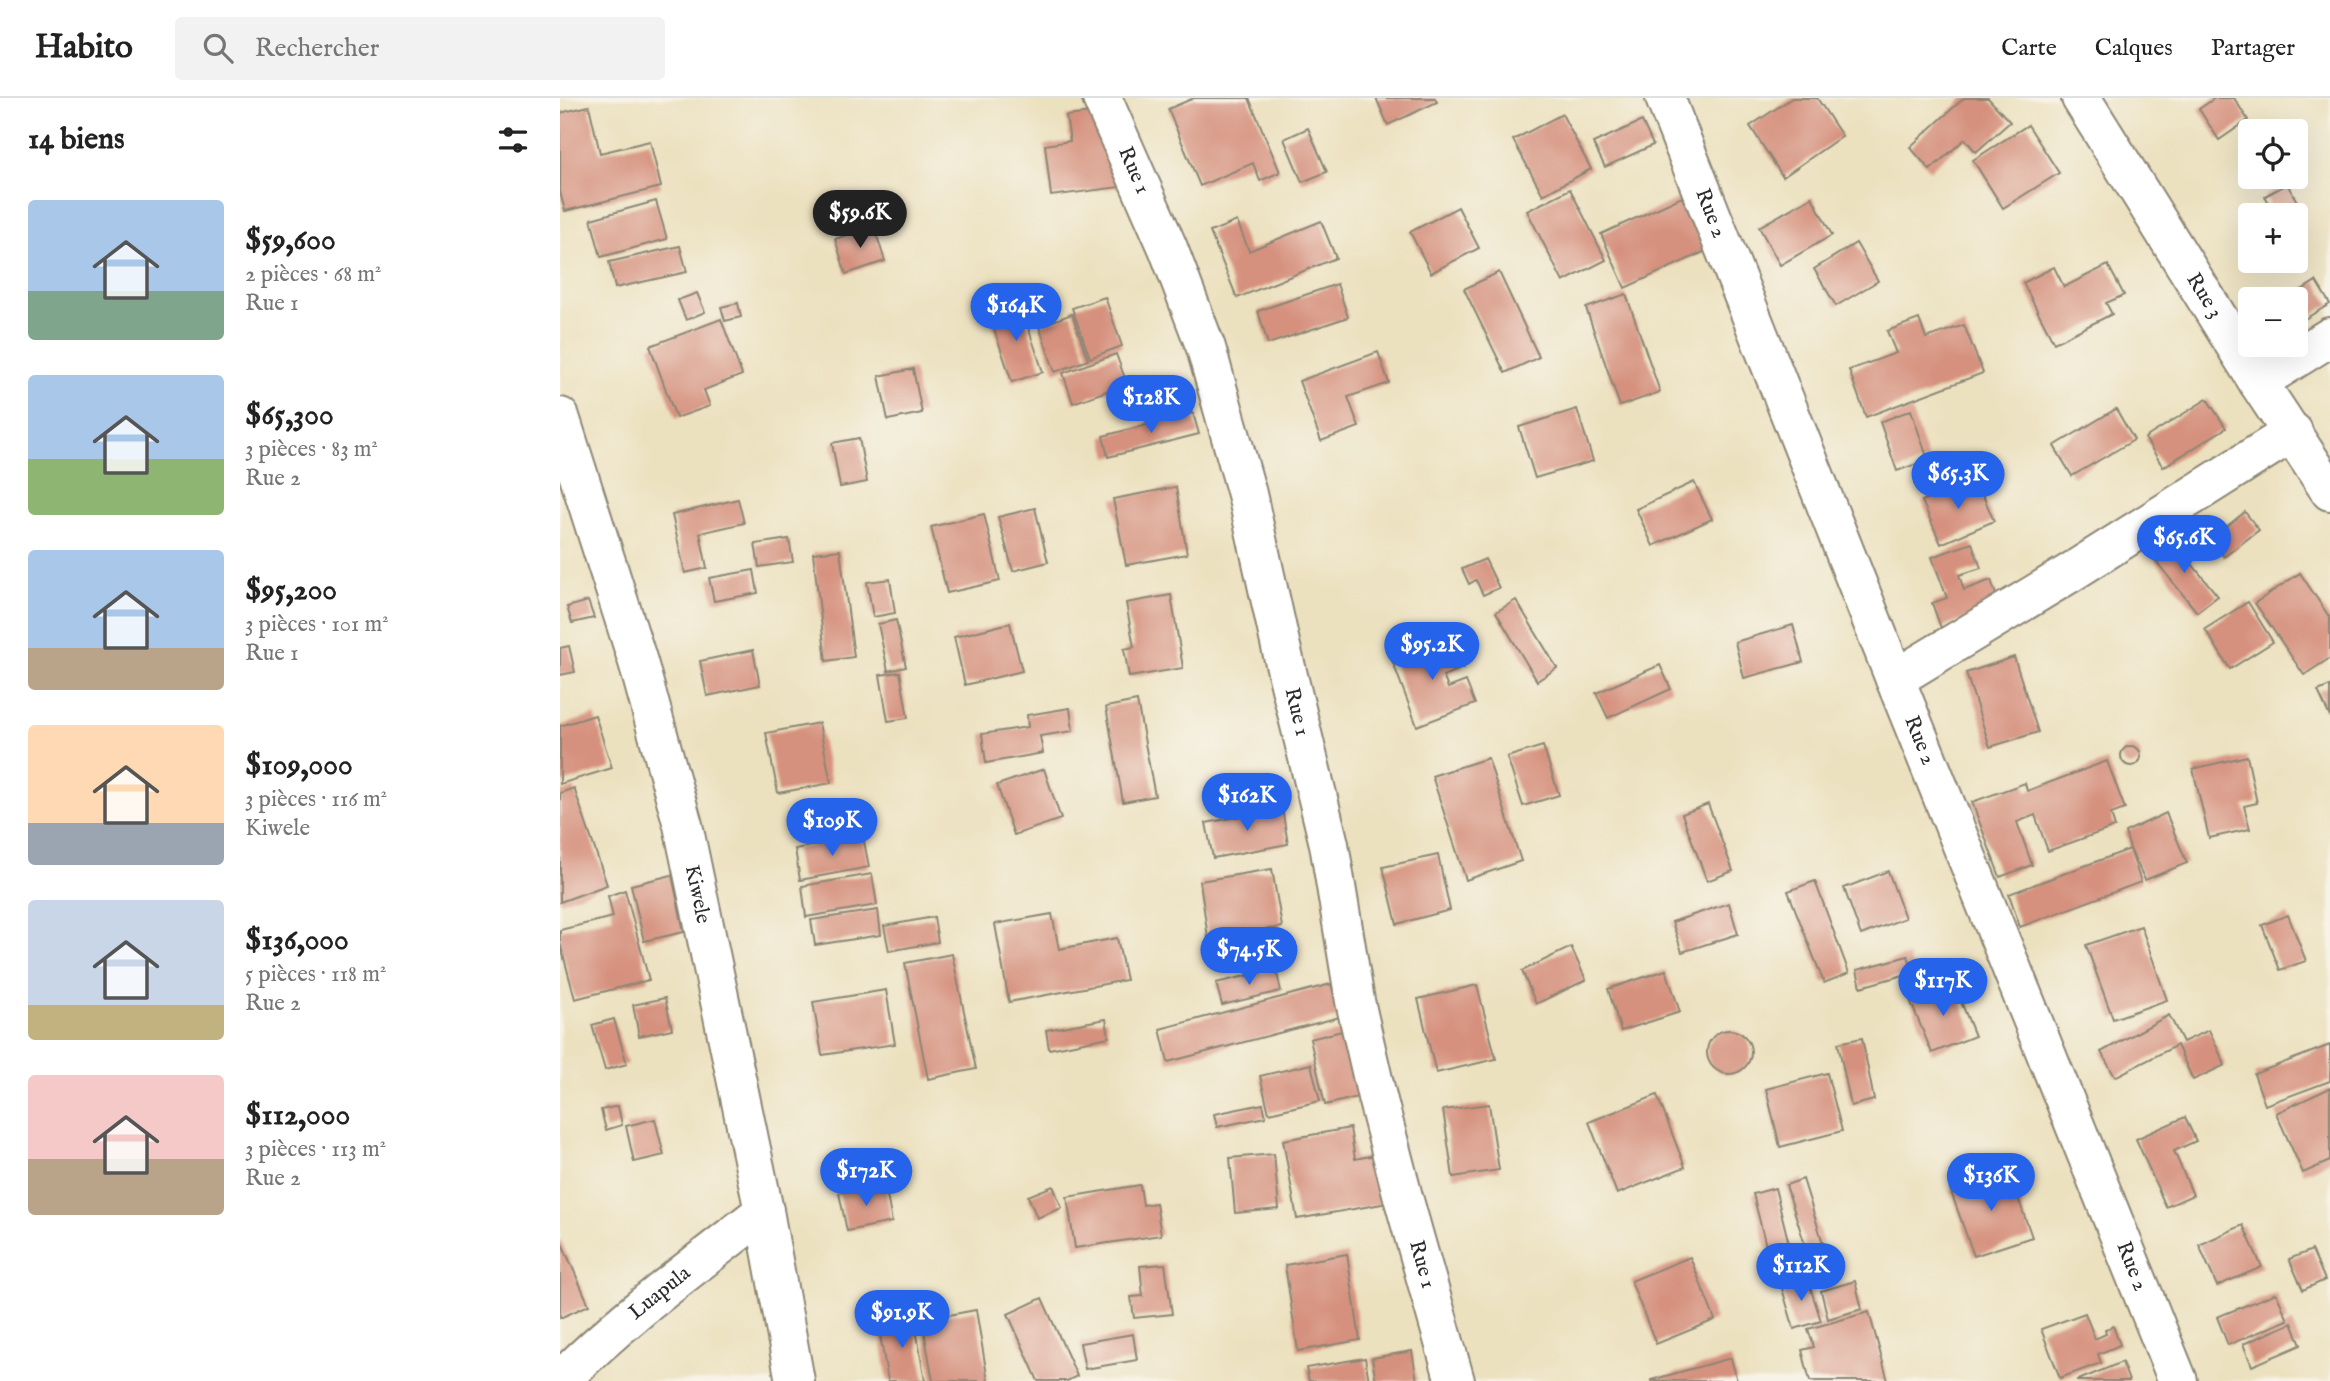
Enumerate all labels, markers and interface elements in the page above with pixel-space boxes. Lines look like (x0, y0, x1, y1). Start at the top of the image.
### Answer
search box (175, 17, 665, 80)
text: Habito (35, 27, 133, 69)
icon: search (199, 29, 237, 67)
text: Rechercher (255, 32, 379, 65)
text: Carte (2001, 33, 2057, 64)
text: Calques (2095, 33, 2173, 64)
text: Partager (2211, 33, 2295, 64)
map controls (2238, 119, 2308, 357)
button: locate (2238, 119, 2308, 189)
text: 14 biens (28, 121, 125, 159)
icon: filters (494, 121, 532, 159)
street label: Rue 1 (1112, 143, 1156, 198)
street label: Rue 2 (1689, 185, 1733, 242)
pin: $59.6K (803, 190, 917, 250)
text: $59.6K (829, 198, 891, 227)
button: + (2238, 203, 2308, 273)
text: $59,600 (245, 222, 336, 260)
icon: home (84, 228, 168, 312)
text: 2 pièces · 68 m² (245, 260, 381, 289)
street label: Rue 3 (2180, 268, 2229, 324)
pin: $164K (967, 284, 1065, 343)
button: − (2238, 287, 2308, 357)
text: Rue 1 (245, 289, 298, 318)
text: $164K (987, 291, 1045, 320)
pin: $128K (1102, 376, 1200, 435)
text: $128K (1122, 383, 1180, 412)
text: $65,300 (245, 397, 334, 435)
icon: home (84, 403, 168, 487)
text: 3 pièces · 83 m² (245, 435, 378, 464)
pin: $65.3K (1901, 452, 2015, 511)
text: $65.3K (1928, 459, 1988, 488)
text: Rue 2 (245, 464, 301, 493)
pin: $65.6K (2127, 516, 2241, 575)
text: $65.6K (2153, 523, 2215, 552)
text: $95,200 (245, 572, 337, 610)
icon: home (84, 578, 168, 662)
text: 3 pièces · 101 m² (245, 610, 389, 639)
pin: $95.2K (1375, 622, 1489, 682)
text: $95.2K (1400, 630, 1464, 659)
text: Rue 1 (245, 639, 298, 668)
street label: Rue 1 (1278, 685, 1316, 739)
street label: Rue 2 (1898, 712, 1942, 769)
text: $109,000 (245, 747, 353, 785)
icon: home (84, 753, 168, 837)
pin: $162K (1198, 774, 1296, 833)
text: $162K (1218, 781, 1276, 810)
text: 3 pièces · 116 m² (245, 785, 387, 814)
pin: $109K (783, 798, 881, 858)
text: $109K (802, 806, 862, 835)
text: Kiwele (245, 814, 310, 843)
street label: Kiwele (678, 862, 717, 926)
text: $136,000 (245, 922, 349, 960)
icon: home (84, 928, 168, 1012)
pin: $74.5K (1192, 928, 1306, 987)
text: $74.5K (1216, 935, 1282, 964)
pin: $117K (1894, 958, 1992, 1018)
text: 5 pièces · 118 m² (245, 960, 386, 989)
text: $117K (1914, 966, 1972, 995)
text: Rue 2 (245, 989, 301, 1018)
text: $112,000 (245, 1097, 350, 1135)
icon: home (84, 1103, 168, 1187)
text: 3 pièces · 113 m² (245, 1135, 386, 1164)
pin: $172K (817, 1148, 915, 1208)
pin: $136K (1942, 1154, 2040, 1213)
text: $172K (836, 1156, 896, 1185)
text: $136K (1963, 1161, 2019, 1190)
text: Rue 2 (245, 1164, 301, 1193)
street label: Rue 1 (1402, 1237, 1442, 1292)
street label: Rue 2 (2110, 1238, 2154, 1295)
pin: $112K (1752, 1244, 1850, 1303)
text: $112K (1772, 1251, 1830, 1280)
street label: Luapula (623, 1259, 697, 1326)
pin: $91.9K (845, 1290, 959, 1350)
text: $91.9K (871, 1298, 933, 1327)

